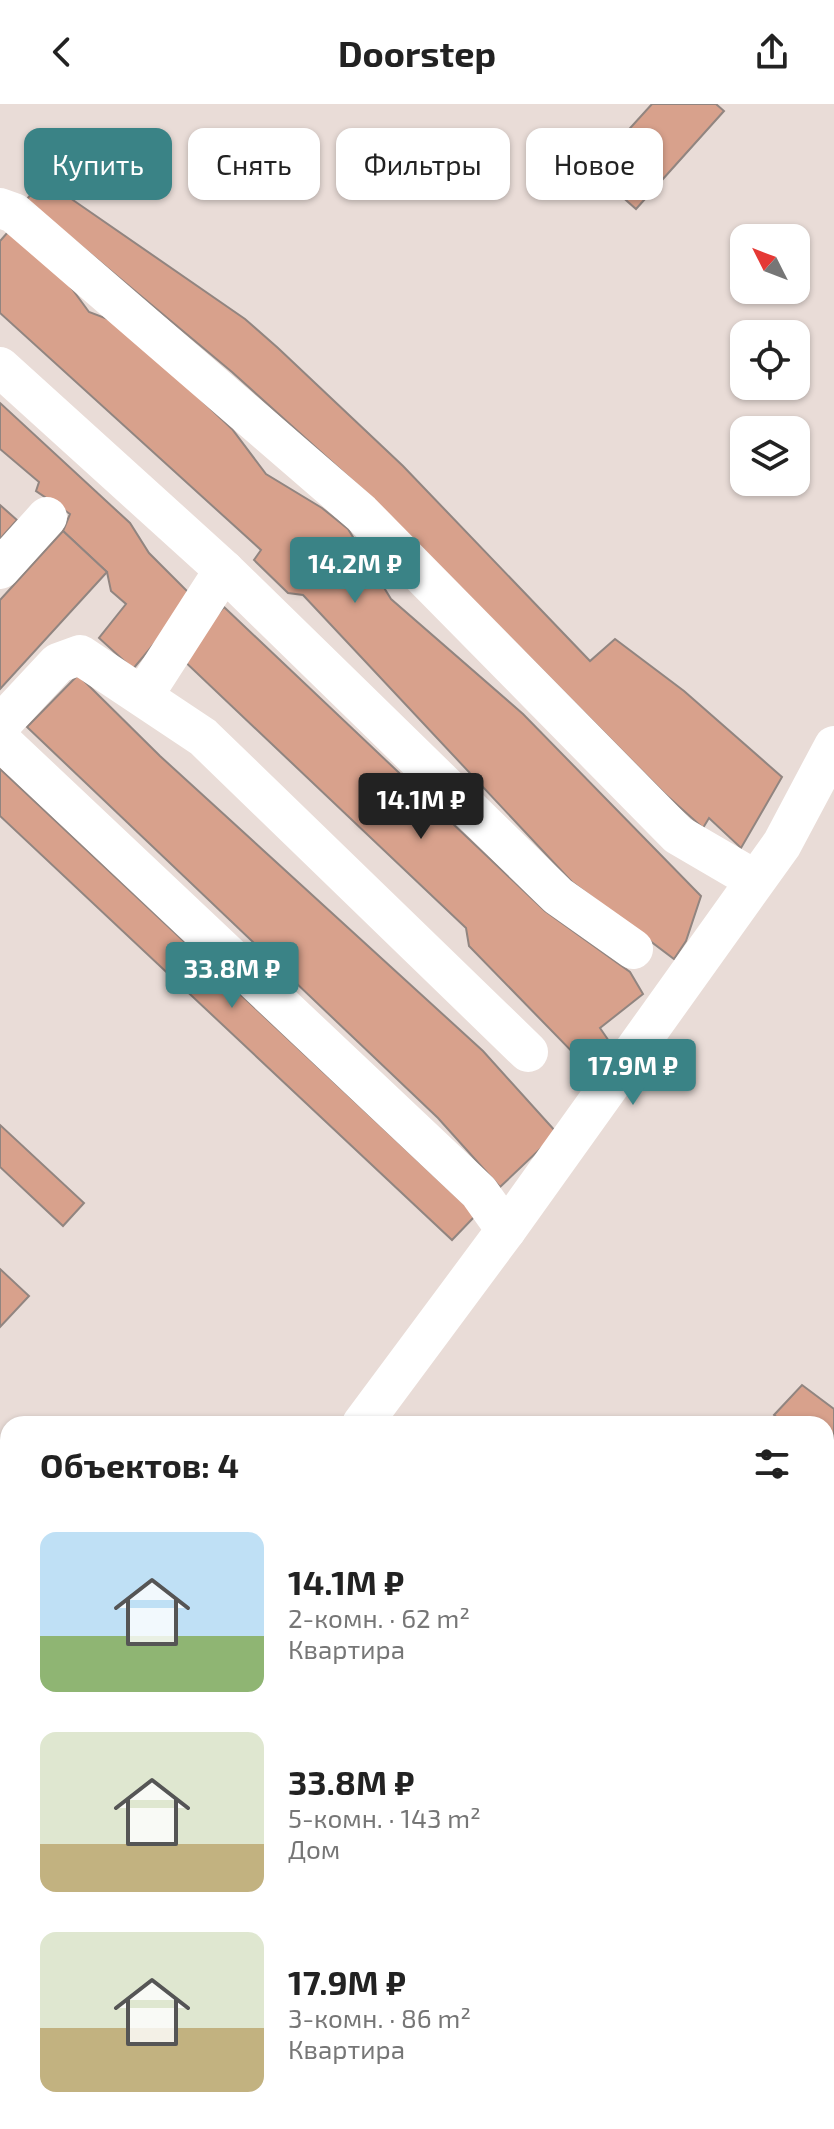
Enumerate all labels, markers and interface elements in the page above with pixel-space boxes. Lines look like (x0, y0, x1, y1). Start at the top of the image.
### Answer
icon: back (40, 30, 84, 74)
icon: share (750, 30, 794, 74)
text: Doorstep (338, 31, 496, 74)
chip: Купить (24, 128, 172, 200)
chip: Снять (188, 128, 320, 200)
chip: Фильтры (336, 128, 510, 200)
chip: Новое (526, 128, 663, 200)
north arrow (730, 224, 810, 304)
map controls (730, 224, 810, 496)
button: locate (730, 320, 810, 400)
button: layers (730, 416, 810, 496)
pin: 14.2M ₽ (281, 537, 429, 605)
text: 14.2M ₽ (308, 547, 402, 578)
pin: 14.1M ₽ (347, 773, 495, 841)
text: 14.1M ₽ (376, 783, 466, 814)
pin: 33.8M ₽ (158, 942, 306, 1010)
text: 33.8M ₽ (184, 952, 280, 983)
pin: 17.9M ₽ (559, 1039, 707, 1107)
text: 17.9M ₽ (588, 1049, 678, 1080)
icon: filters (750, 1442, 794, 1486)
text: Объектов: 4 (40, 1444, 239, 1485)
text: 14.1M ₽ (288, 1561, 404, 1602)
icon: home (104, 1564, 200, 1660)
text: 2-комн. · 62 m² (288, 1602, 470, 1633)
text: Квартира (288, 1633, 405, 1664)
text: 33.8M ₽ (288, 1761, 415, 1802)
icon: home (104, 1764, 200, 1860)
text: 5-комн. · 143 m² (288, 1802, 481, 1833)
text: Дом (288, 1833, 340, 1864)
text: 17.9M ₽ (288, 1961, 406, 2002)
icon: home (104, 1964, 200, 2060)
text: 3-комн. · 86 m² (288, 2002, 471, 2033)
text: Квартира (288, 2033, 405, 2064)

